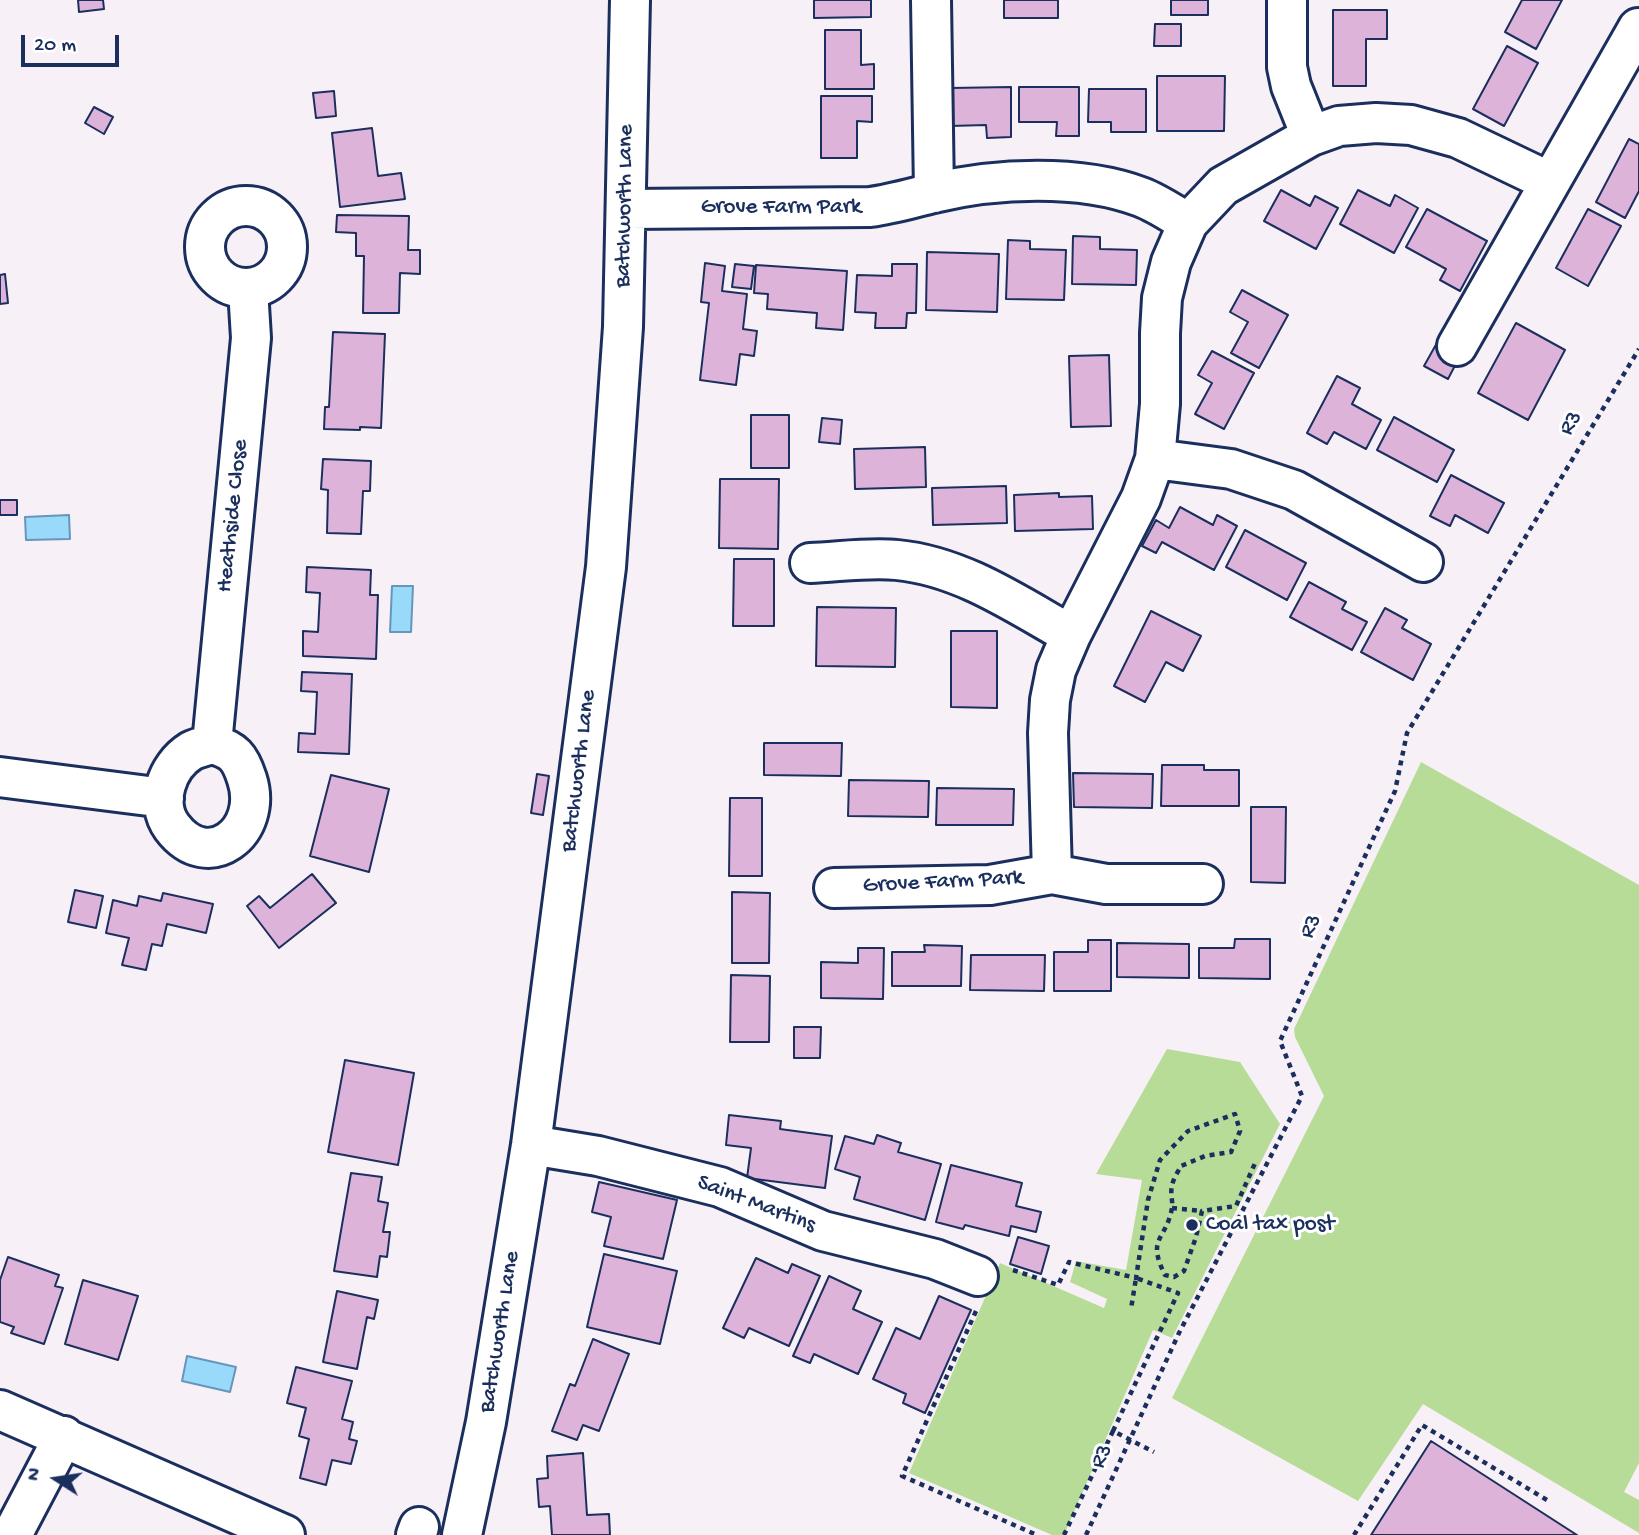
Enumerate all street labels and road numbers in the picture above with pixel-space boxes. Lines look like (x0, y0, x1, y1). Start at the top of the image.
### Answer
street label: Batchworth Lane (611, 124, 641, 288)
street label: Grove Farm Park (701, 194, 861, 222)
street label: R3 (1554, 407, 1590, 441)
street label: Heathside Close (212, 438, 256, 594)
street label: Batchworth Lane (556, 688, 604, 854)
street label: Grove Farm Park (862, 865, 1024, 901)
street label: R3 (1294, 910, 1330, 944)
street label: Saint Martins (693, 1170, 819, 1240)
street label: Batchworth Lane (475, 1249, 527, 1415)
street label: R3 (1085, 1440, 1121, 1474)

